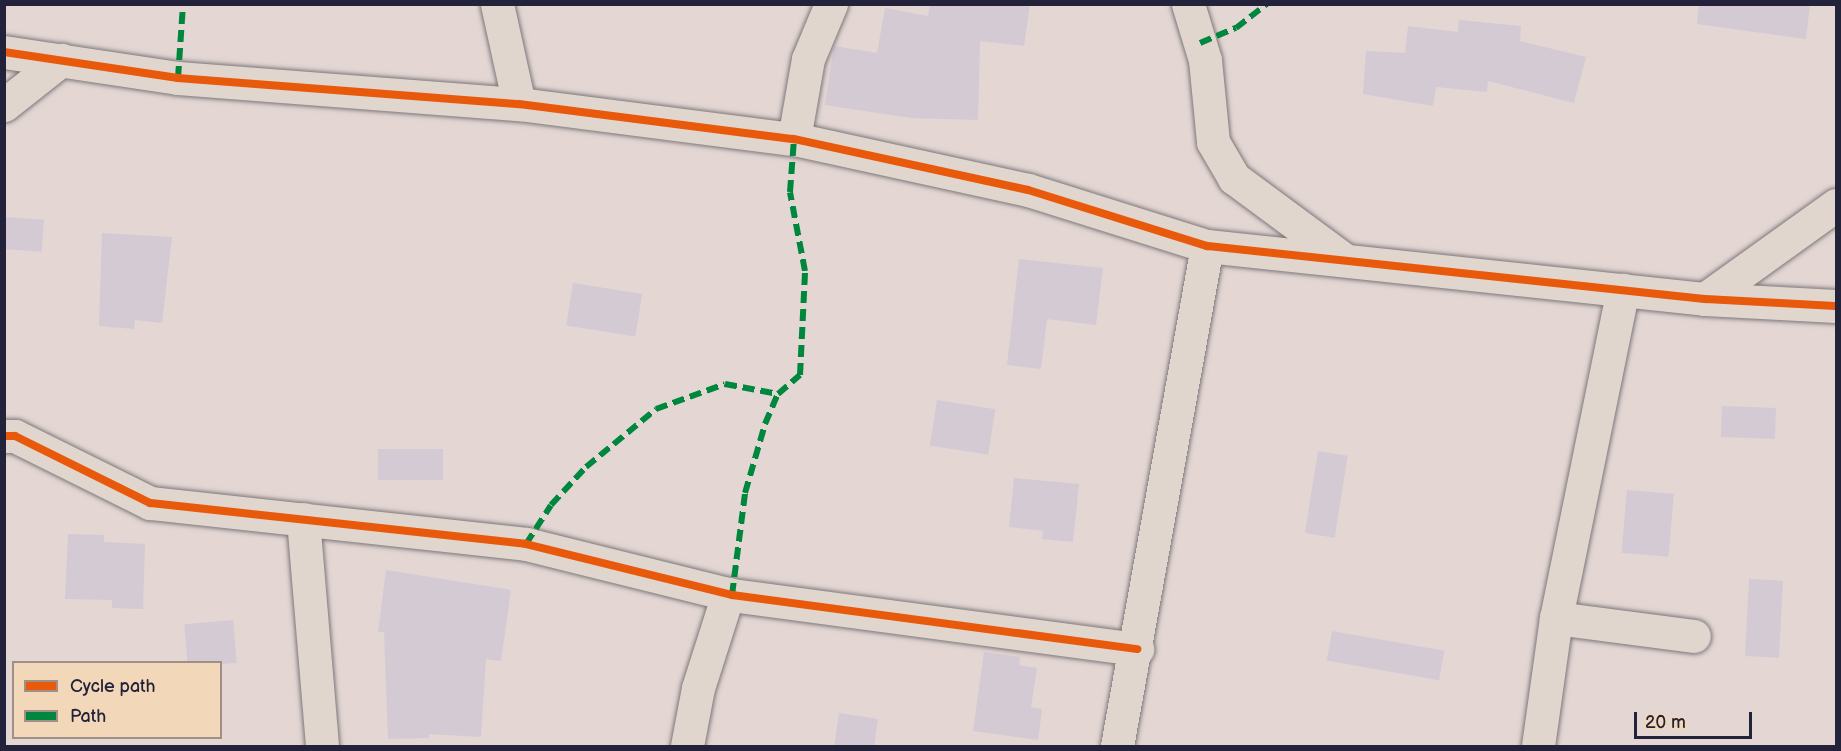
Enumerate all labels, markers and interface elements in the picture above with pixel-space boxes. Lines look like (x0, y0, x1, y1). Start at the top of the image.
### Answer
legend (12, 661, 222, 739)
text: Cycle path (70, 676, 156, 697)
scale bar (1637, 700, 1756, 738)
text: Path (70, 706, 106, 727)
text: 20 m (1645, 712, 1686, 733)

